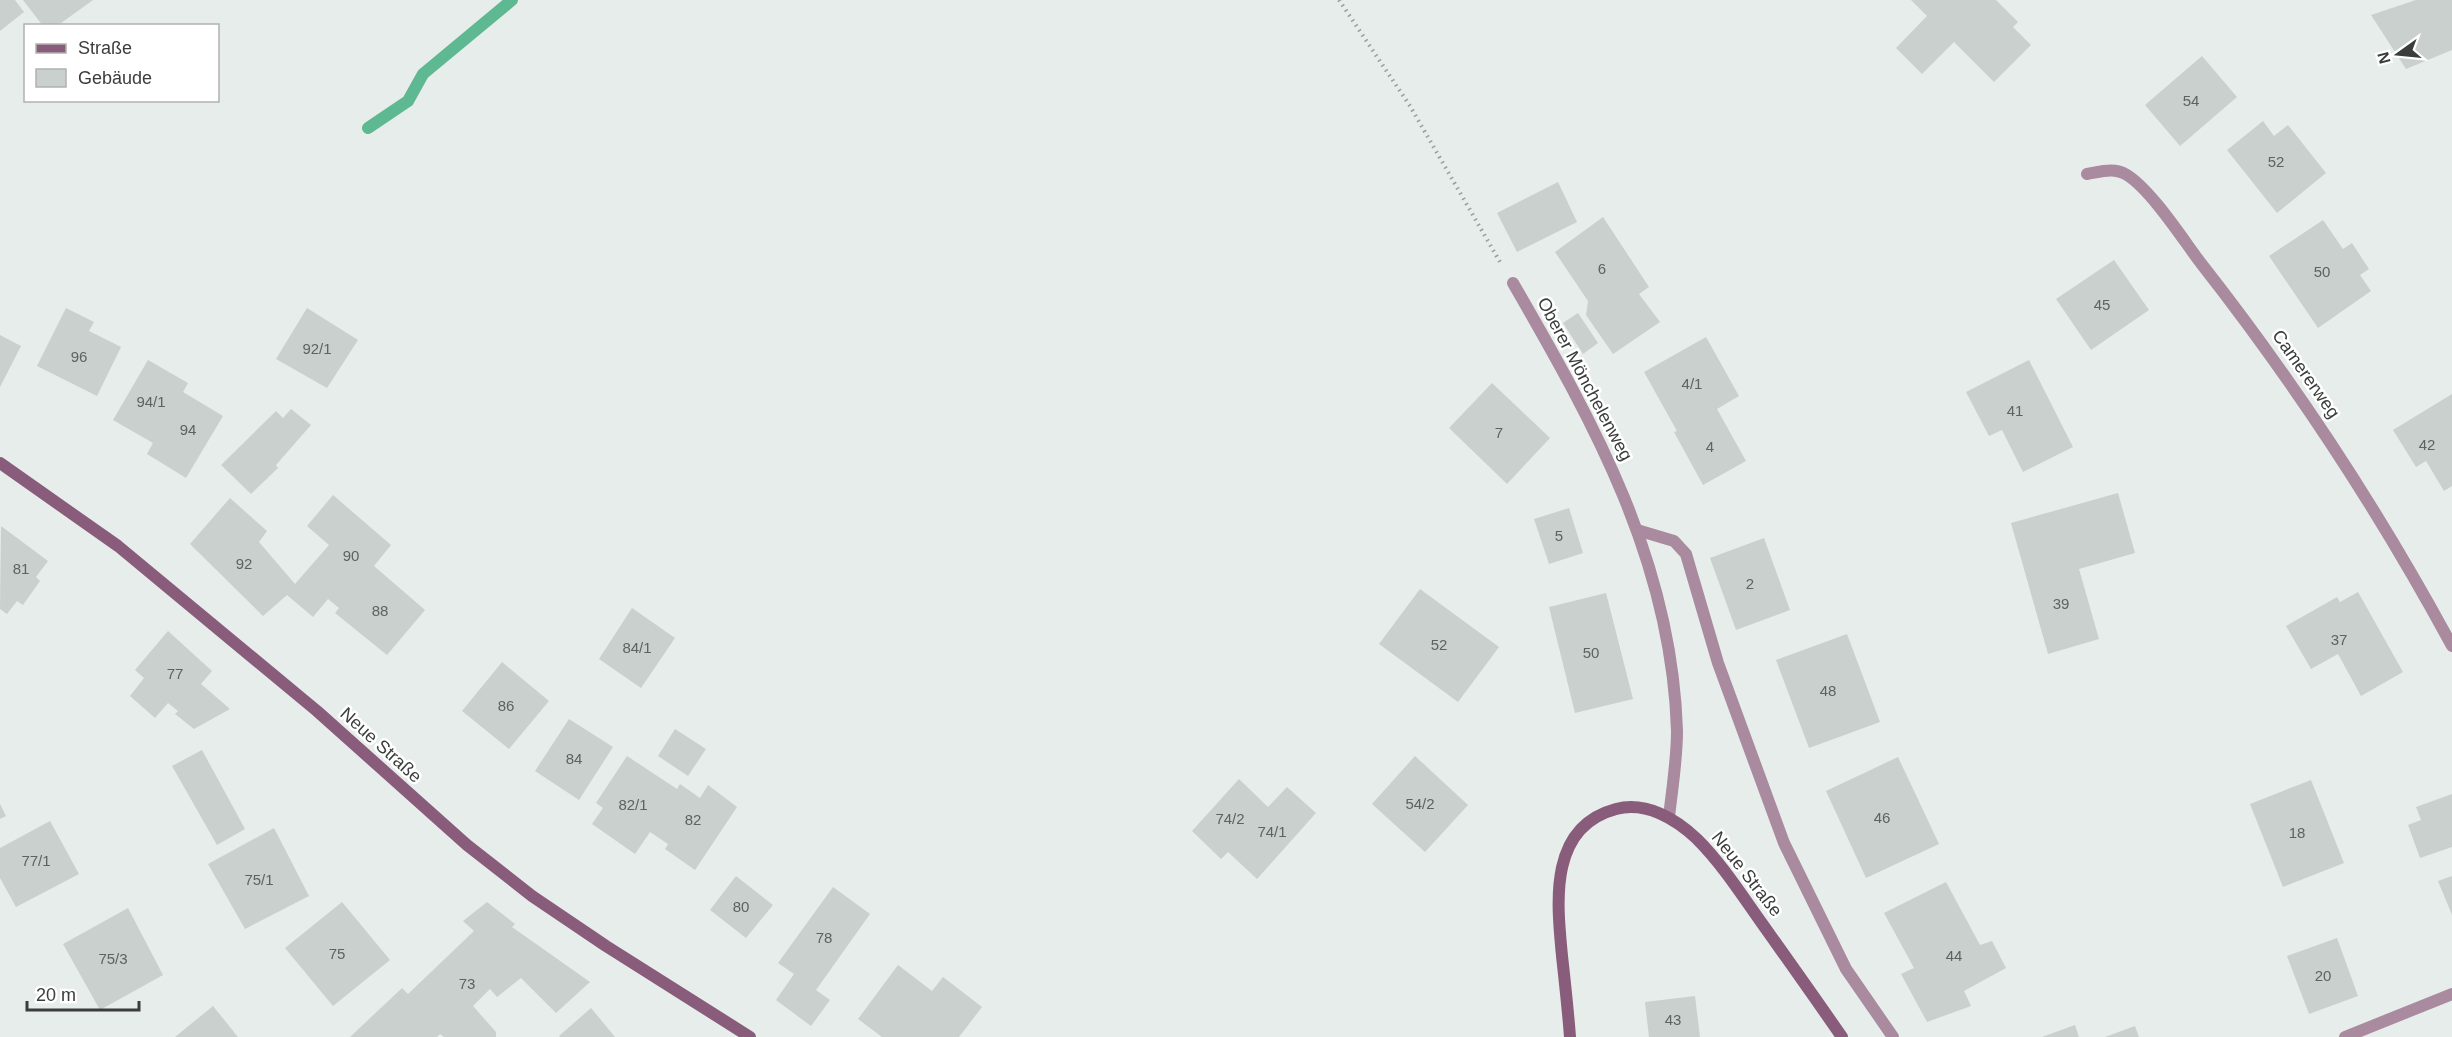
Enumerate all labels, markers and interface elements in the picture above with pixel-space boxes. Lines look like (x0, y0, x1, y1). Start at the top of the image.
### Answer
legend (24, 24, 219, 102)
north arrow (2368, 24, 2428, 84)
text: Straße (78, 38, 132, 58)
text: N (2374, 50, 2394, 66)
text: Gebäude (78, 68, 152, 88)
house number: 54 (2183, 92, 2199, 109)
house number: 52 (2268, 153, 2284, 170)
house number: 6 (1598, 260, 1606, 277)
house number: 50 (2314, 263, 2330, 280)
street label: Oberer Mönchelenweg (1533, 294, 1637, 464)
house number: 45 (2094, 296, 2110, 313)
street label: Camererweg (2268, 326, 2344, 422)
house number: 92/1 (302, 340, 332, 357)
house number: 96 (71, 348, 87, 365)
house number: 4/1 (1682, 375, 1702, 392)
house number: 94/1 (136, 393, 166, 410)
house number: 41 (2007, 402, 2023, 419)
house number: 94 (180, 421, 196, 438)
house number: 7 (1495, 424, 1503, 441)
house number: 42 (2419, 436, 2435, 453)
house number: 4 (1706, 438, 1714, 455)
house number: 5 (1555, 527, 1563, 544)
house number: 90 (343, 547, 359, 564)
house number: 92 (236, 555, 252, 572)
house number: 81 (13, 560, 29, 577)
house number: 2 (1746, 575, 1754, 592)
house number: 39 (2053, 595, 2069, 612)
house number: 88 (372, 602, 388, 619)
house number: 37 (2331, 631, 2347, 648)
house number: 52 (1431, 636, 1447, 653)
house number: 84/1 (622, 639, 652, 656)
house number: 50 (1583, 644, 1599, 661)
house number: 77 (167, 665, 183, 682)
house number: 48 (1820, 682, 1836, 699)
house number: 86 (498, 697, 514, 714)
street label: Neue Straße (336, 703, 426, 787)
house number: 84 (566, 750, 582, 767)
house number: 54/2 (1405, 795, 1435, 812)
house number: 82/1 (618, 796, 648, 813)
house number: 46 (1874, 809, 1890, 826)
house number: 74/2 (1215, 810, 1245, 827)
house number: 82 (685, 811, 701, 828)
house number: 74/1 (1257, 823, 1287, 840)
house number: 18 (2289, 824, 2305, 841)
street label: Neue Straße (1708, 828, 1786, 920)
house number: 77/1 (21, 852, 51, 869)
house number: 75/1 (244, 871, 274, 888)
house number: 80 (733, 898, 749, 915)
house number: 78 (816, 929, 832, 946)
house number: 75 (329, 945, 345, 962)
house number: 44 (1946, 947, 1962, 964)
house number: 75/3 (98, 950, 128, 967)
house number: 20 (2315, 967, 2331, 984)
scale bar (27, 974, 140, 1012)
house number: 73 (459, 975, 475, 992)
text: 20 m (36, 985, 76, 1005)
house number: 43 (1665, 1011, 1681, 1028)

